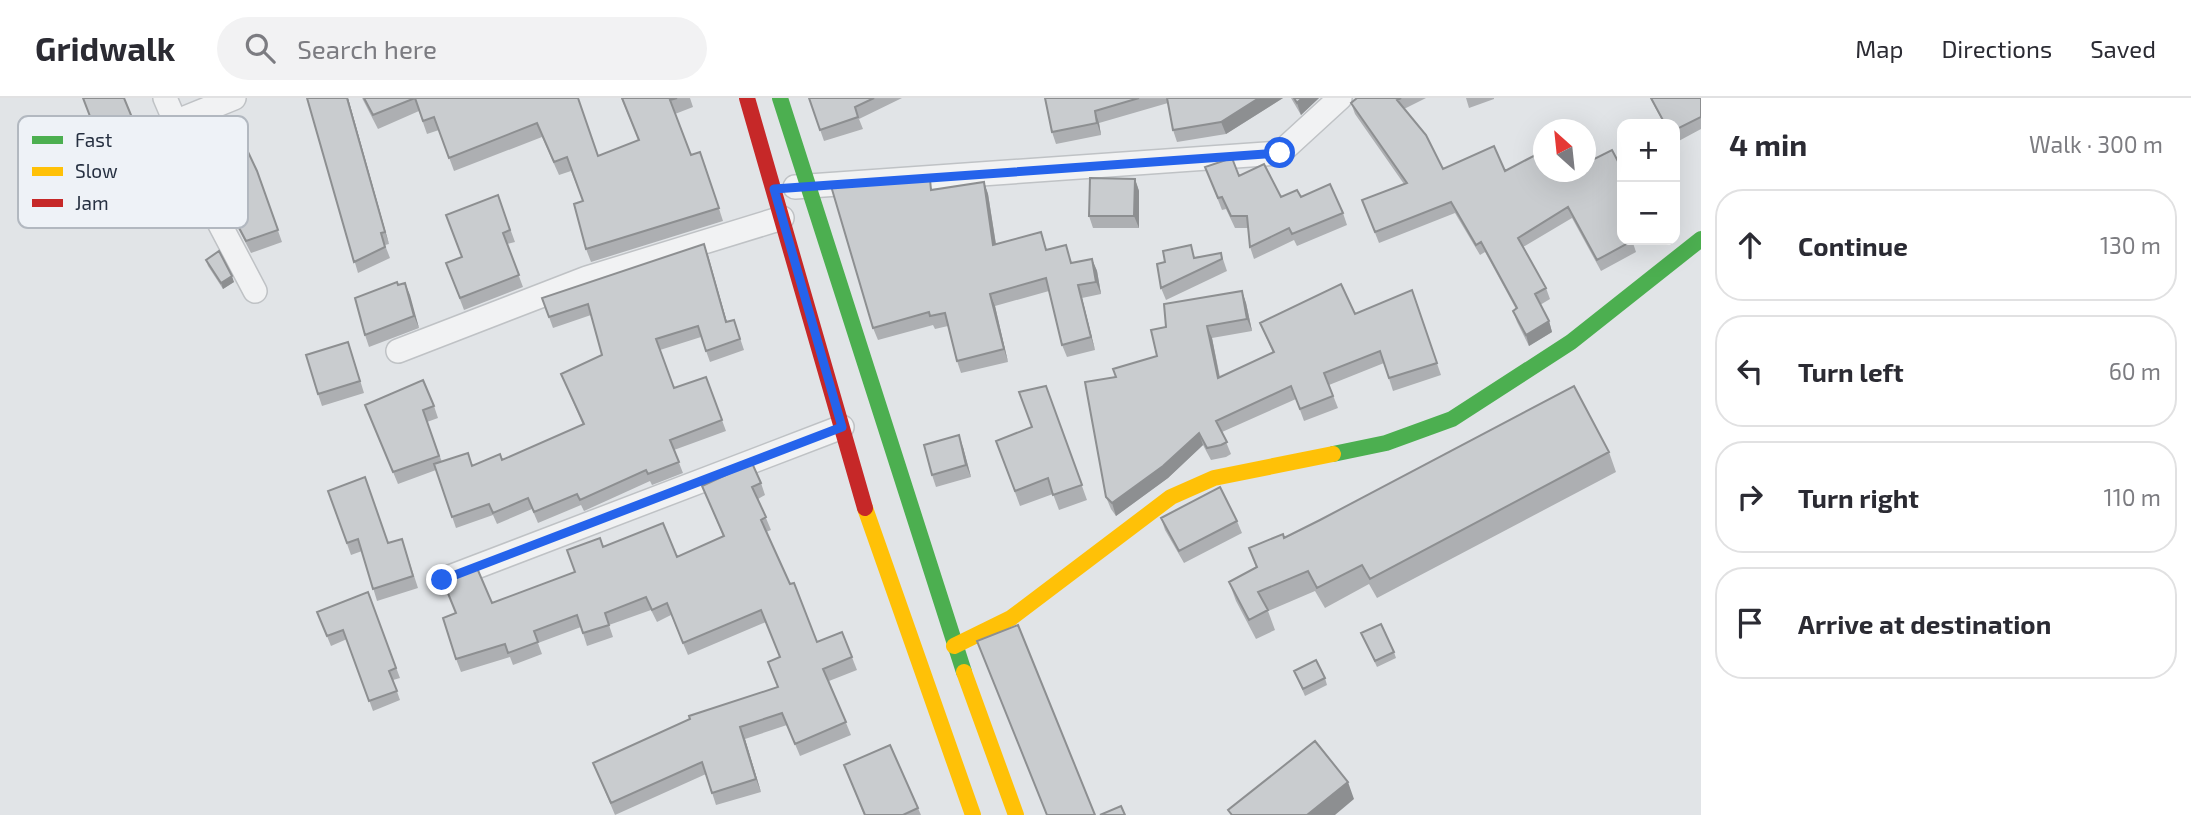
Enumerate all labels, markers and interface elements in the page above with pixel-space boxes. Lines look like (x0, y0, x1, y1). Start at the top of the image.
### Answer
search box (217, 17, 707, 80)
text: Gridwalk (35, 28, 175, 68)
icon: search (241, 29, 279, 67)
text: Search here (297, 33, 437, 64)
text: Map (1855, 34, 1903, 63)
text: Directions (1941, 34, 2052, 63)
text: Saved (2090, 34, 2156, 63)
legend (18, 116, 248, 228)
north arrow (1533, 119, 1596, 182)
map controls (1617, 119, 1680, 245)
button: + (1617, 119, 1680, 182)
text: 4 min (1729, 126, 1807, 162)
text: Fast (75, 128, 112, 151)
text: Walk · 300 m (2029, 130, 2163, 158)
route start (1264, 137, 1295, 168)
text: Slow (75, 159, 118, 182)
button: − (1617, 182, 1680, 245)
text: Jam (75, 191, 109, 214)
icon: ahead (1731, 226, 1769, 264)
text: Continue (1798, 230, 1908, 261)
text: 130 m (2100, 231, 2161, 259)
icon: left (1731, 352, 1769, 390)
text: Turn left (1798, 356, 1904, 387)
text: 60 m (2109, 357, 2161, 385)
icon: right (1731, 478, 1769, 516)
text: Turn right (1798, 482, 1919, 513)
text: 110 m (2104, 483, 2161, 511)
route end (426, 564, 457, 595)
icon: arrive (1731, 604, 1769, 642)
text: Arrive at destination (1798, 608, 2051, 639)

